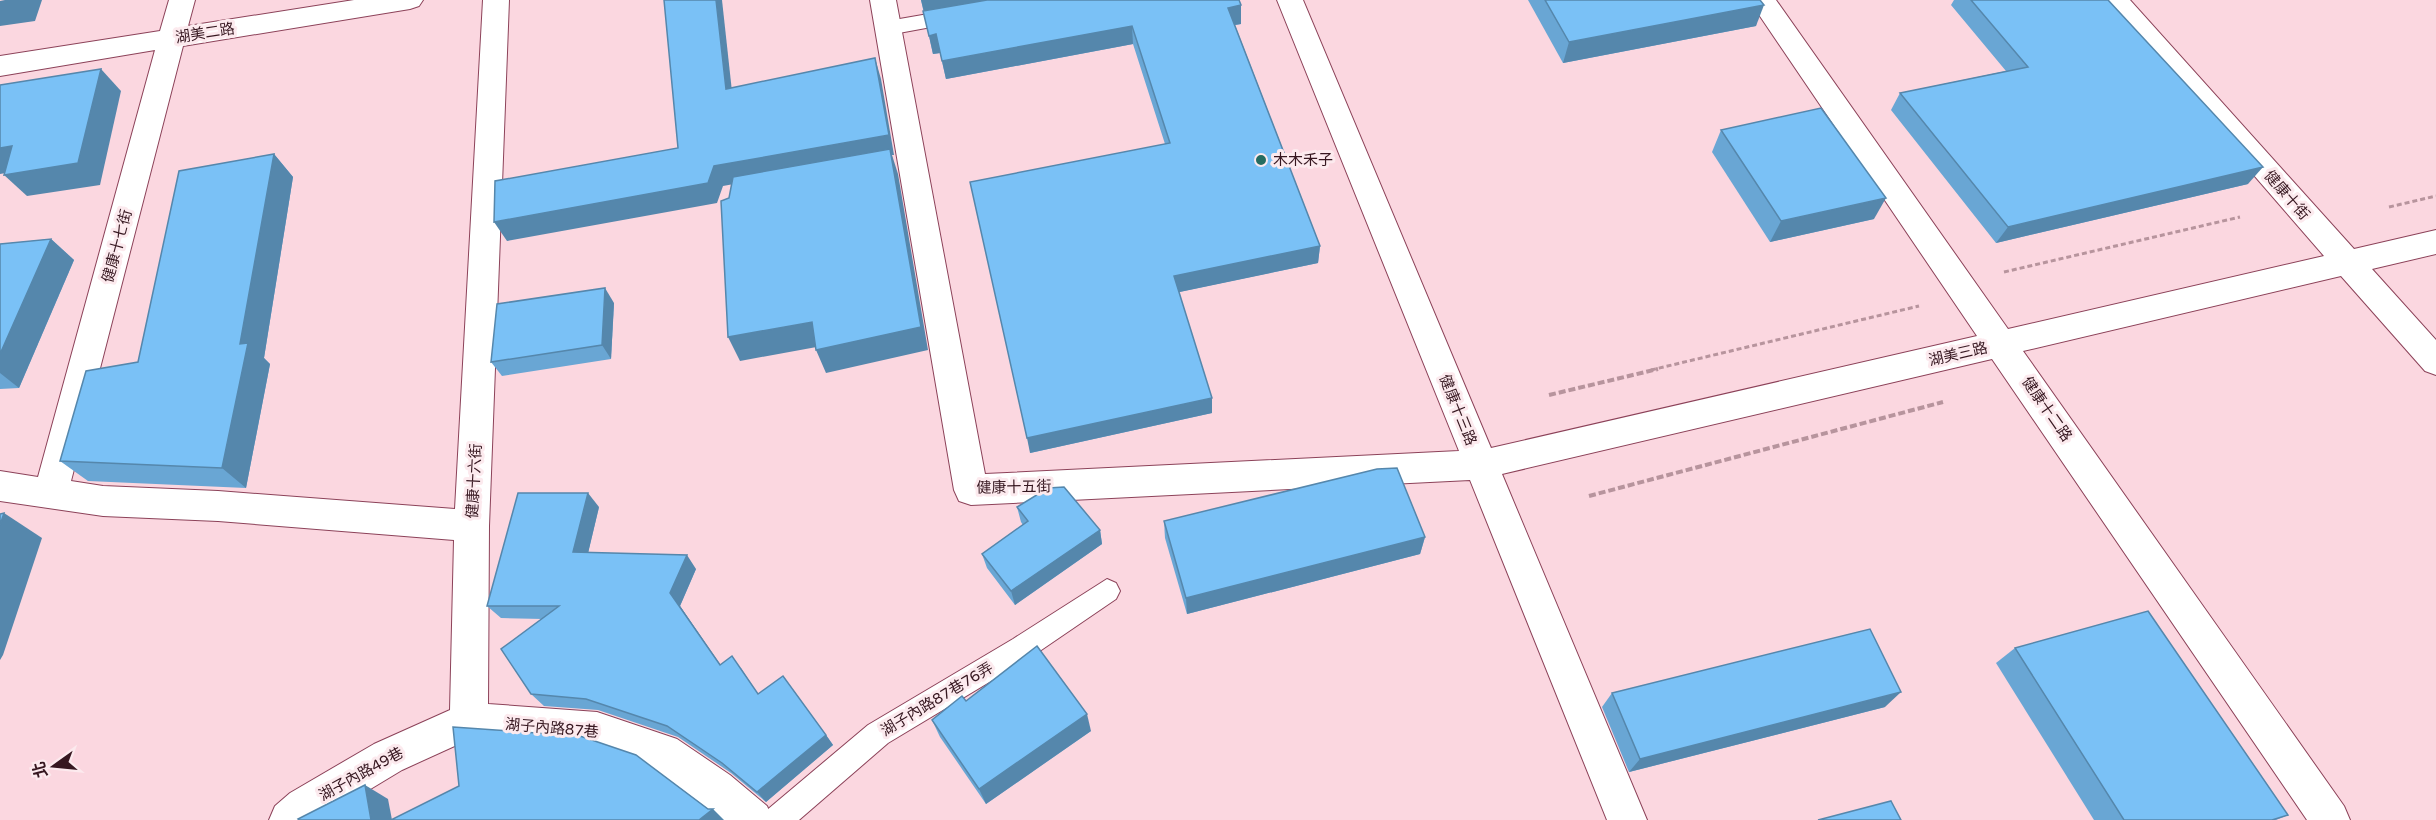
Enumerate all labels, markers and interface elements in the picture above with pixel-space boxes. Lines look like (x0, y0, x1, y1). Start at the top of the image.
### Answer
street label: 湖美二路 (174, 19, 236, 47)
place label: 木木禾子 (1273, 151, 1333, 169)
marker: 木木禾子 (1254, 153, 1268, 167)
street label: 健康十街 (2261, 166, 2313, 224)
street label: 健康十七街 (99, 207, 135, 285)
street label: 湖美三路 (1927, 338, 1989, 370)
street label: 健康十三路 (1436, 372, 1480, 448)
street label: 健康十二路 (2018, 373, 2076, 445)
street label: 健康十六街 (463, 443, 485, 519)
street label: 健康十五街 (976, 477, 1052, 497)
street label: 湖子內路87巷76弄 (878, 658, 996, 740)
street label: 湖子內路87巷 (504, 715, 600, 741)
north arrow (24, 736, 84, 796)
street label: 湖子內路49巷 (316, 743, 406, 805)
text: 北 (29, 759, 52, 780)

